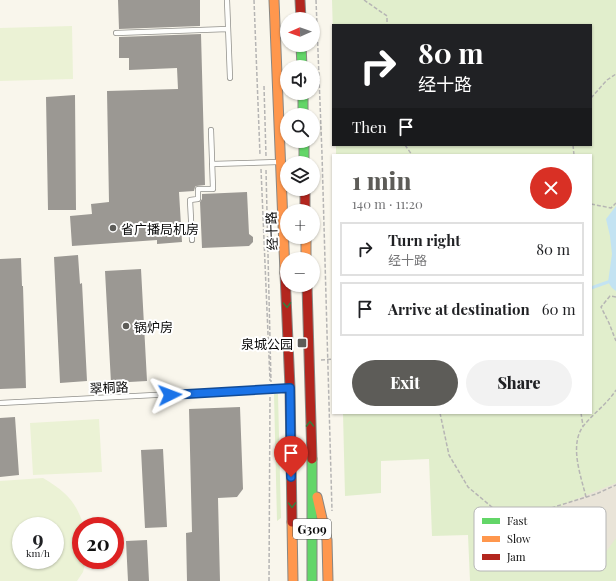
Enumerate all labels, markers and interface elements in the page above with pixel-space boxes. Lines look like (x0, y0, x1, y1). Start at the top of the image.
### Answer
north arrow (280, 12, 320, 52)
map controls (280, 12, 320, 292)
text: 80 m (418, 34, 484, 71)
icon: right (352, 40, 404, 92)
button: sound (280, 60, 320, 100)
text: 经十路 (418, 72, 472, 96)
button: search (280, 108, 320, 148)
icon: arrive (395, 116, 417, 138)
text: Then (352, 117, 387, 137)
button: layers (280, 156, 320, 196)
text: 1 min (352, 164, 411, 196)
button: close (530, 167, 572, 209)
text: 140 m · 11:20 (352, 195, 423, 212)
button: + (280, 204, 320, 244)
street label: 经十路 (262, 211, 280, 251)
place label: 省广播局机房 (121, 220, 199, 237)
marker: 省广播局机房 (108, 223, 118, 233)
text: Turn right (388, 230, 461, 250)
icon: right (354, 238, 376, 260)
text: 80 m (536, 239, 570, 259)
text: 经十路 (388, 251, 427, 268)
button: − (280, 252, 320, 292)
icon: arrive (354, 298, 376, 320)
text: Arrive at destination (388, 299, 530, 319)
text: 60 m (542, 299, 576, 319)
one-way arrow (282, 302, 291, 308)
place label: 锅炉房 (134, 318, 173, 335)
marker: 锅炉房 (121, 321, 131, 331)
place label: 泉城公园 (241, 335, 293, 352)
marker: 泉城公园 (296, 337, 308, 349)
button: Exit (352, 360, 458, 406)
button: Share (466, 360, 572, 406)
position arrow (149, 374, 191, 416)
street label: 翠桐路 (89, 377, 129, 397)
one-way arrow (306, 421, 315, 427)
pin (274, 436, 308, 477)
icon: arrive (280, 442, 302, 464)
one-way arrow (288, 502, 296, 508)
legend (474, 507, 606, 571)
text: Fast (507, 513, 527, 528)
speed limit sign: 20 (72, 517, 124, 569)
road number: G309 (293, 519, 331, 539)
text: 9 (32, 524, 44, 551)
text: Slow (507, 531, 531, 546)
text: km/h (26, 546, 50, 560)
text: Jam (506, 549, 526, 564)

